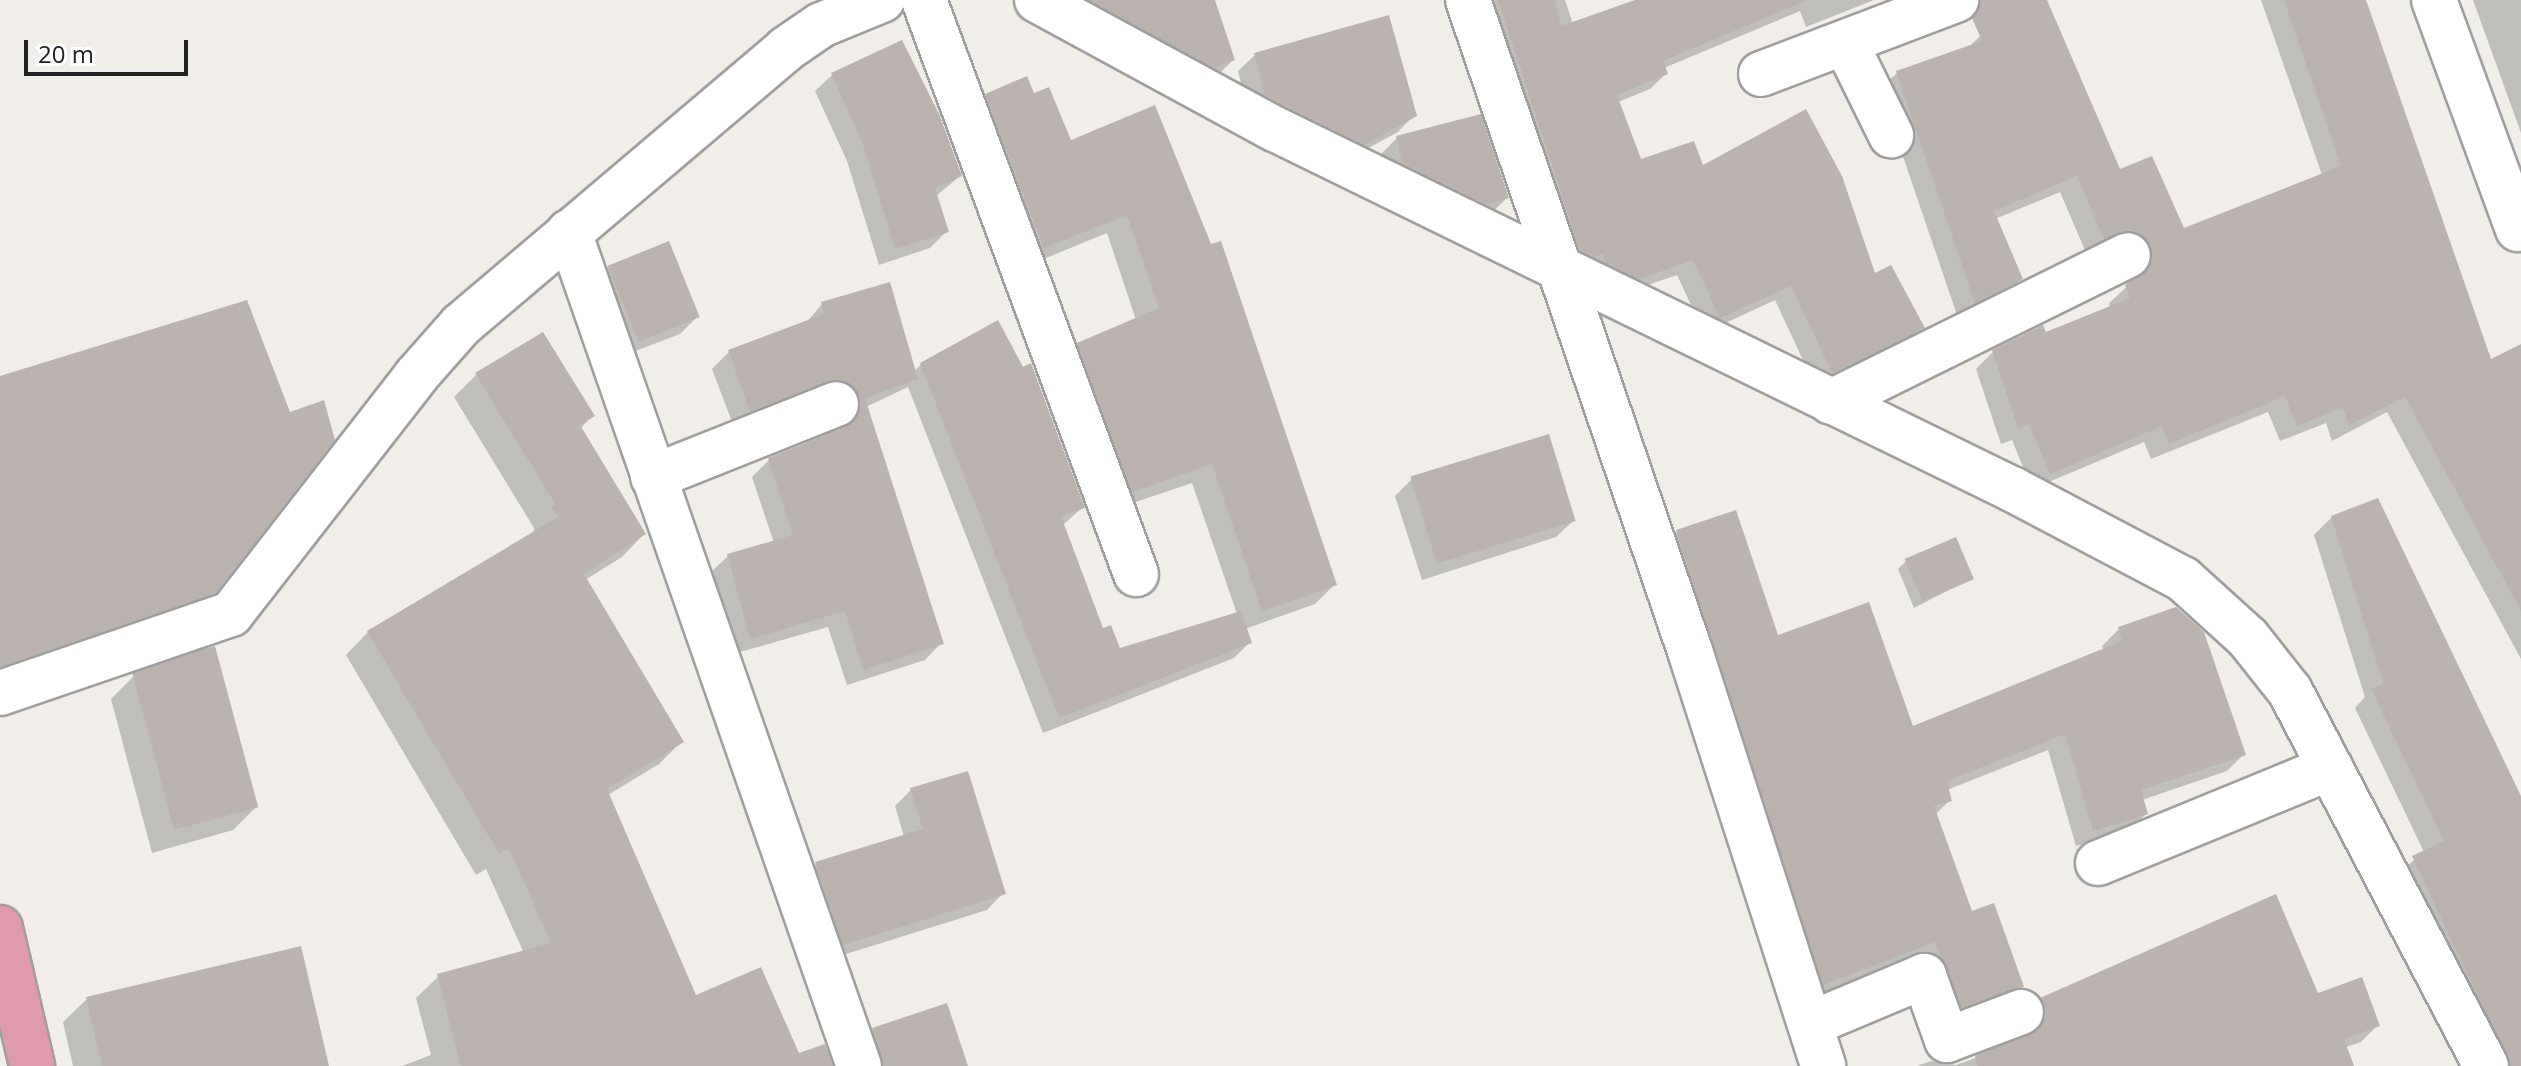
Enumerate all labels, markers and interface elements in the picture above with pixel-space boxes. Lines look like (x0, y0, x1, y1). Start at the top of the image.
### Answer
scale bar (28, 24, 192, 74)
text: 20 m (38, 37, 94, 70)

